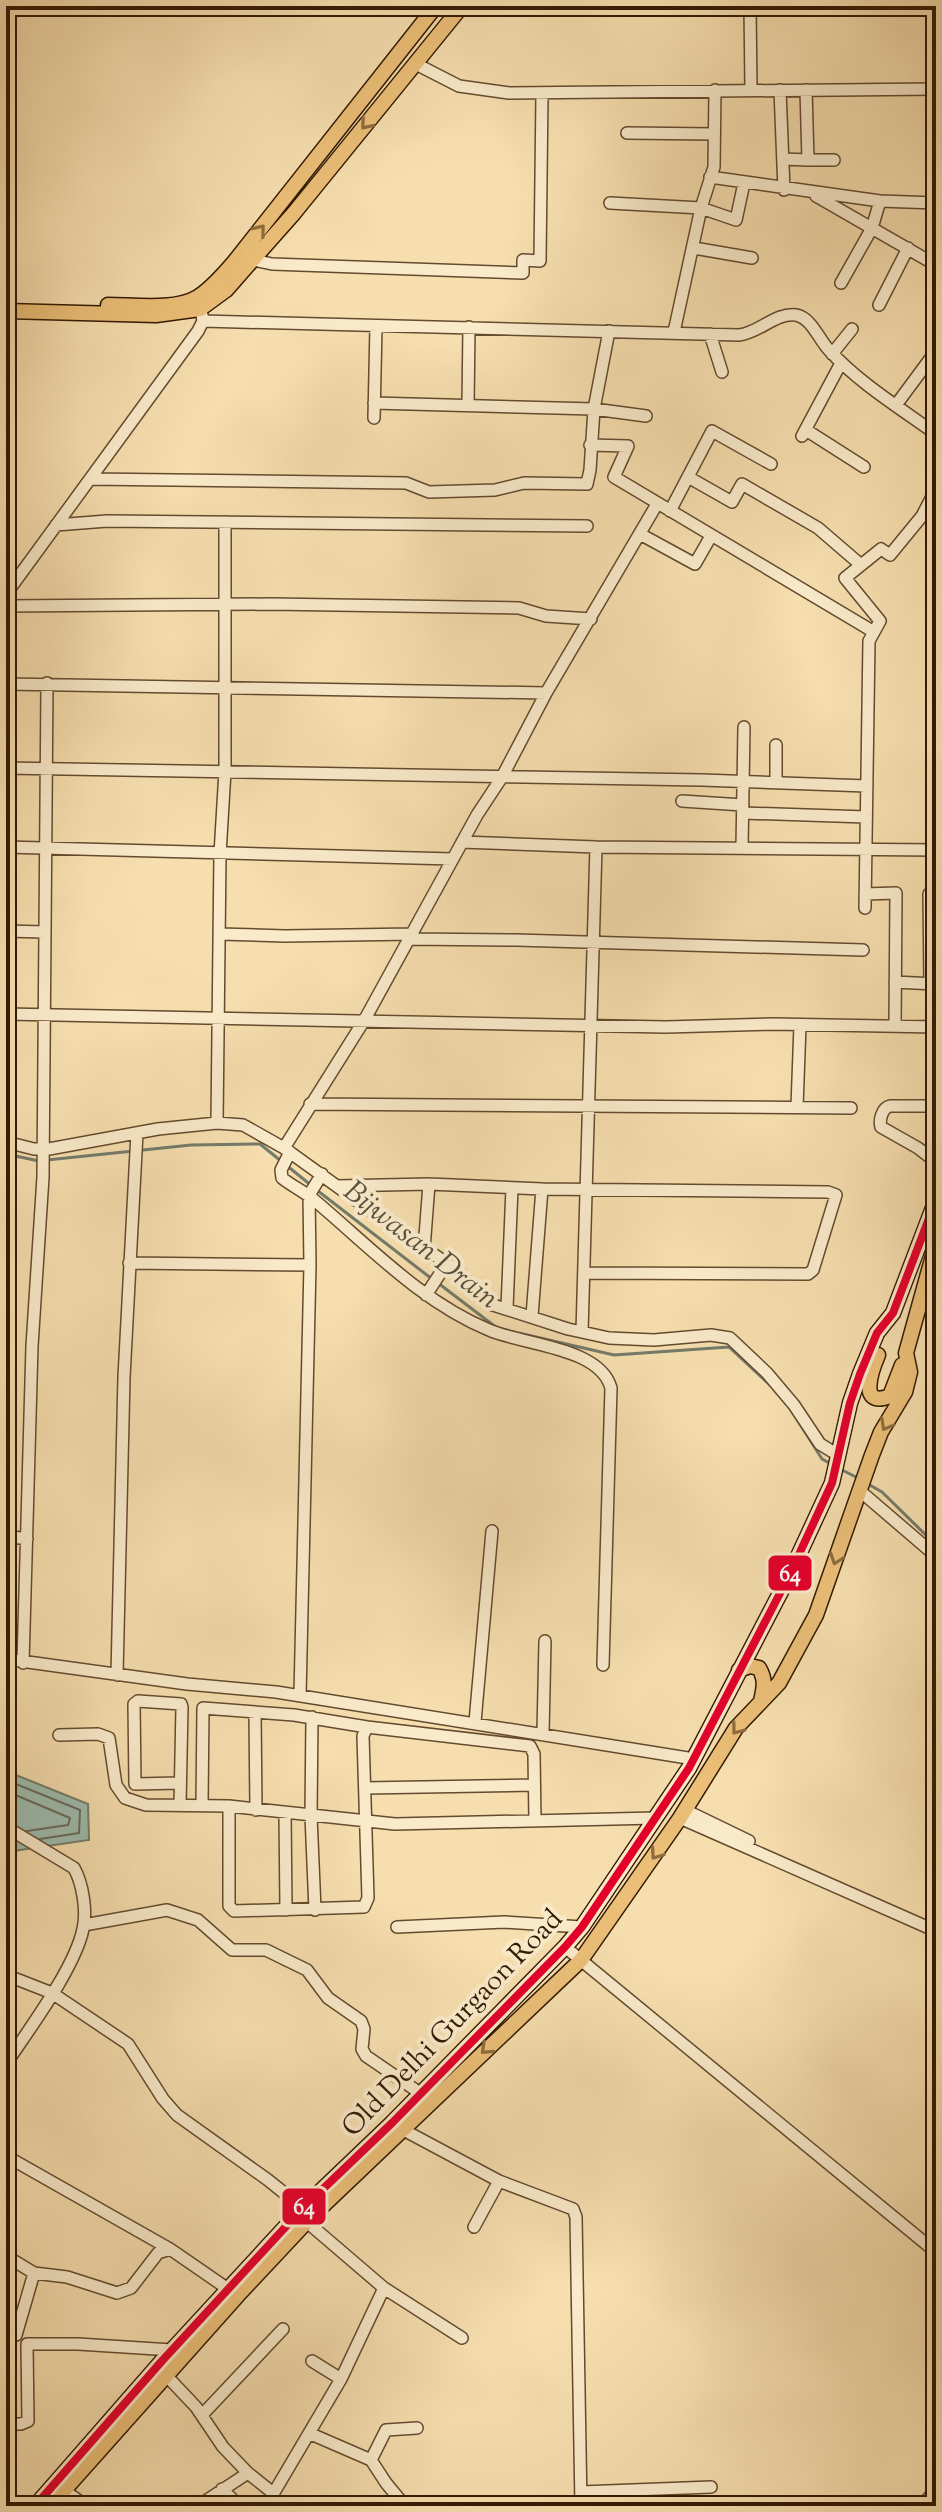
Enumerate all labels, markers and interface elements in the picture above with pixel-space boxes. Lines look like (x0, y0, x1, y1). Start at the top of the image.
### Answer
one-way arrow (361, 115, 376, 129)
one-way arrow (251, 224, 265, 239)
water label: Bijwasan Drain (334, 1171, 508, 1321)
one-way arrow (880, 1416, 896, 1431)
one-way arrow (829, 1551, 846, 1565)
line badge: 64 (767, 1554, 813, 1592)
text: 64 (779, 1560, 801, 1592)
one-way arrow (732, 1721, 746, 1735)
one-way arrow (651, 1845, 666, 1859)
street label: Old Delhi Gurgaon Road (334, 1901, 573, 2147)
one-way arrow (481, 2040, 495, 2054)
line badge: 64 (281, 2187, 327, 2226)
text: 64 (293, 2193, 315, 2225)

